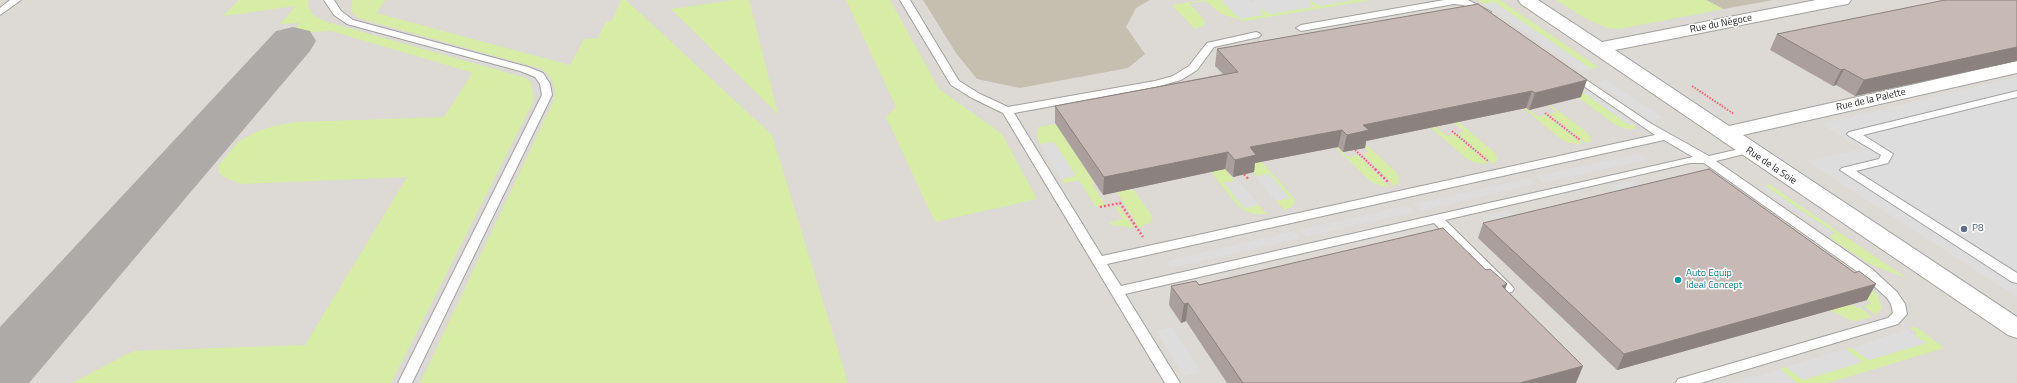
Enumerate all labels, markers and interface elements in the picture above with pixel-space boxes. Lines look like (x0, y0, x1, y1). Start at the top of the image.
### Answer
street label: Rue du Négoce (1689, 12, 1753, 36)
street label: Rue de la Palette (1835, 86, 1907, 114)
street label: Rue de la Soie (1743, 145, 1799, 187)
place label: P8 (1972, 223, 1984, 235)
marker: P8 (1959, 224, 1969, 234)
place label: Auto Equip Ideal Concept (1686, 268, 1742, 292)
marker: Auto Equip Ideal Concept (1673, 275, 1683, 285)

